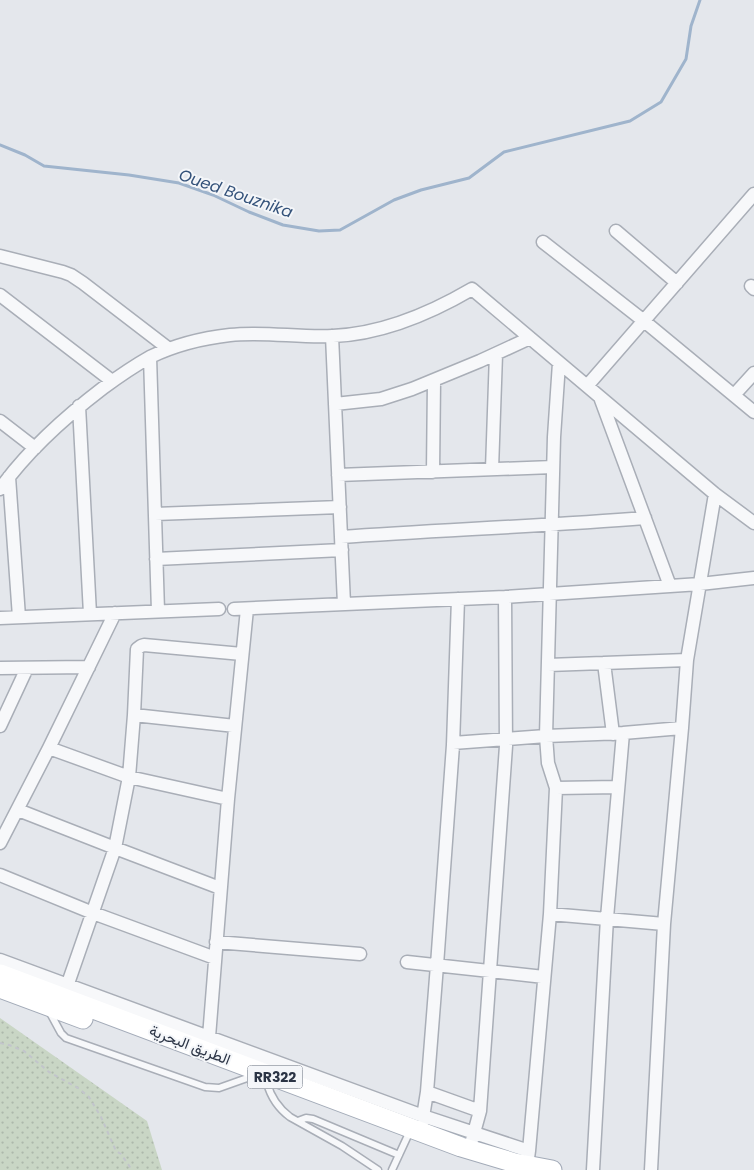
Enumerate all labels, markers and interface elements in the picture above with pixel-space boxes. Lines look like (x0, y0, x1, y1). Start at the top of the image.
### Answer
water label: Oued Bouznika (176, 163, 296, 224)
street label: الطريق البحرية (147, 1019, 234, 1070)
road number: RR322 (248, 1066, 302, 1088)

